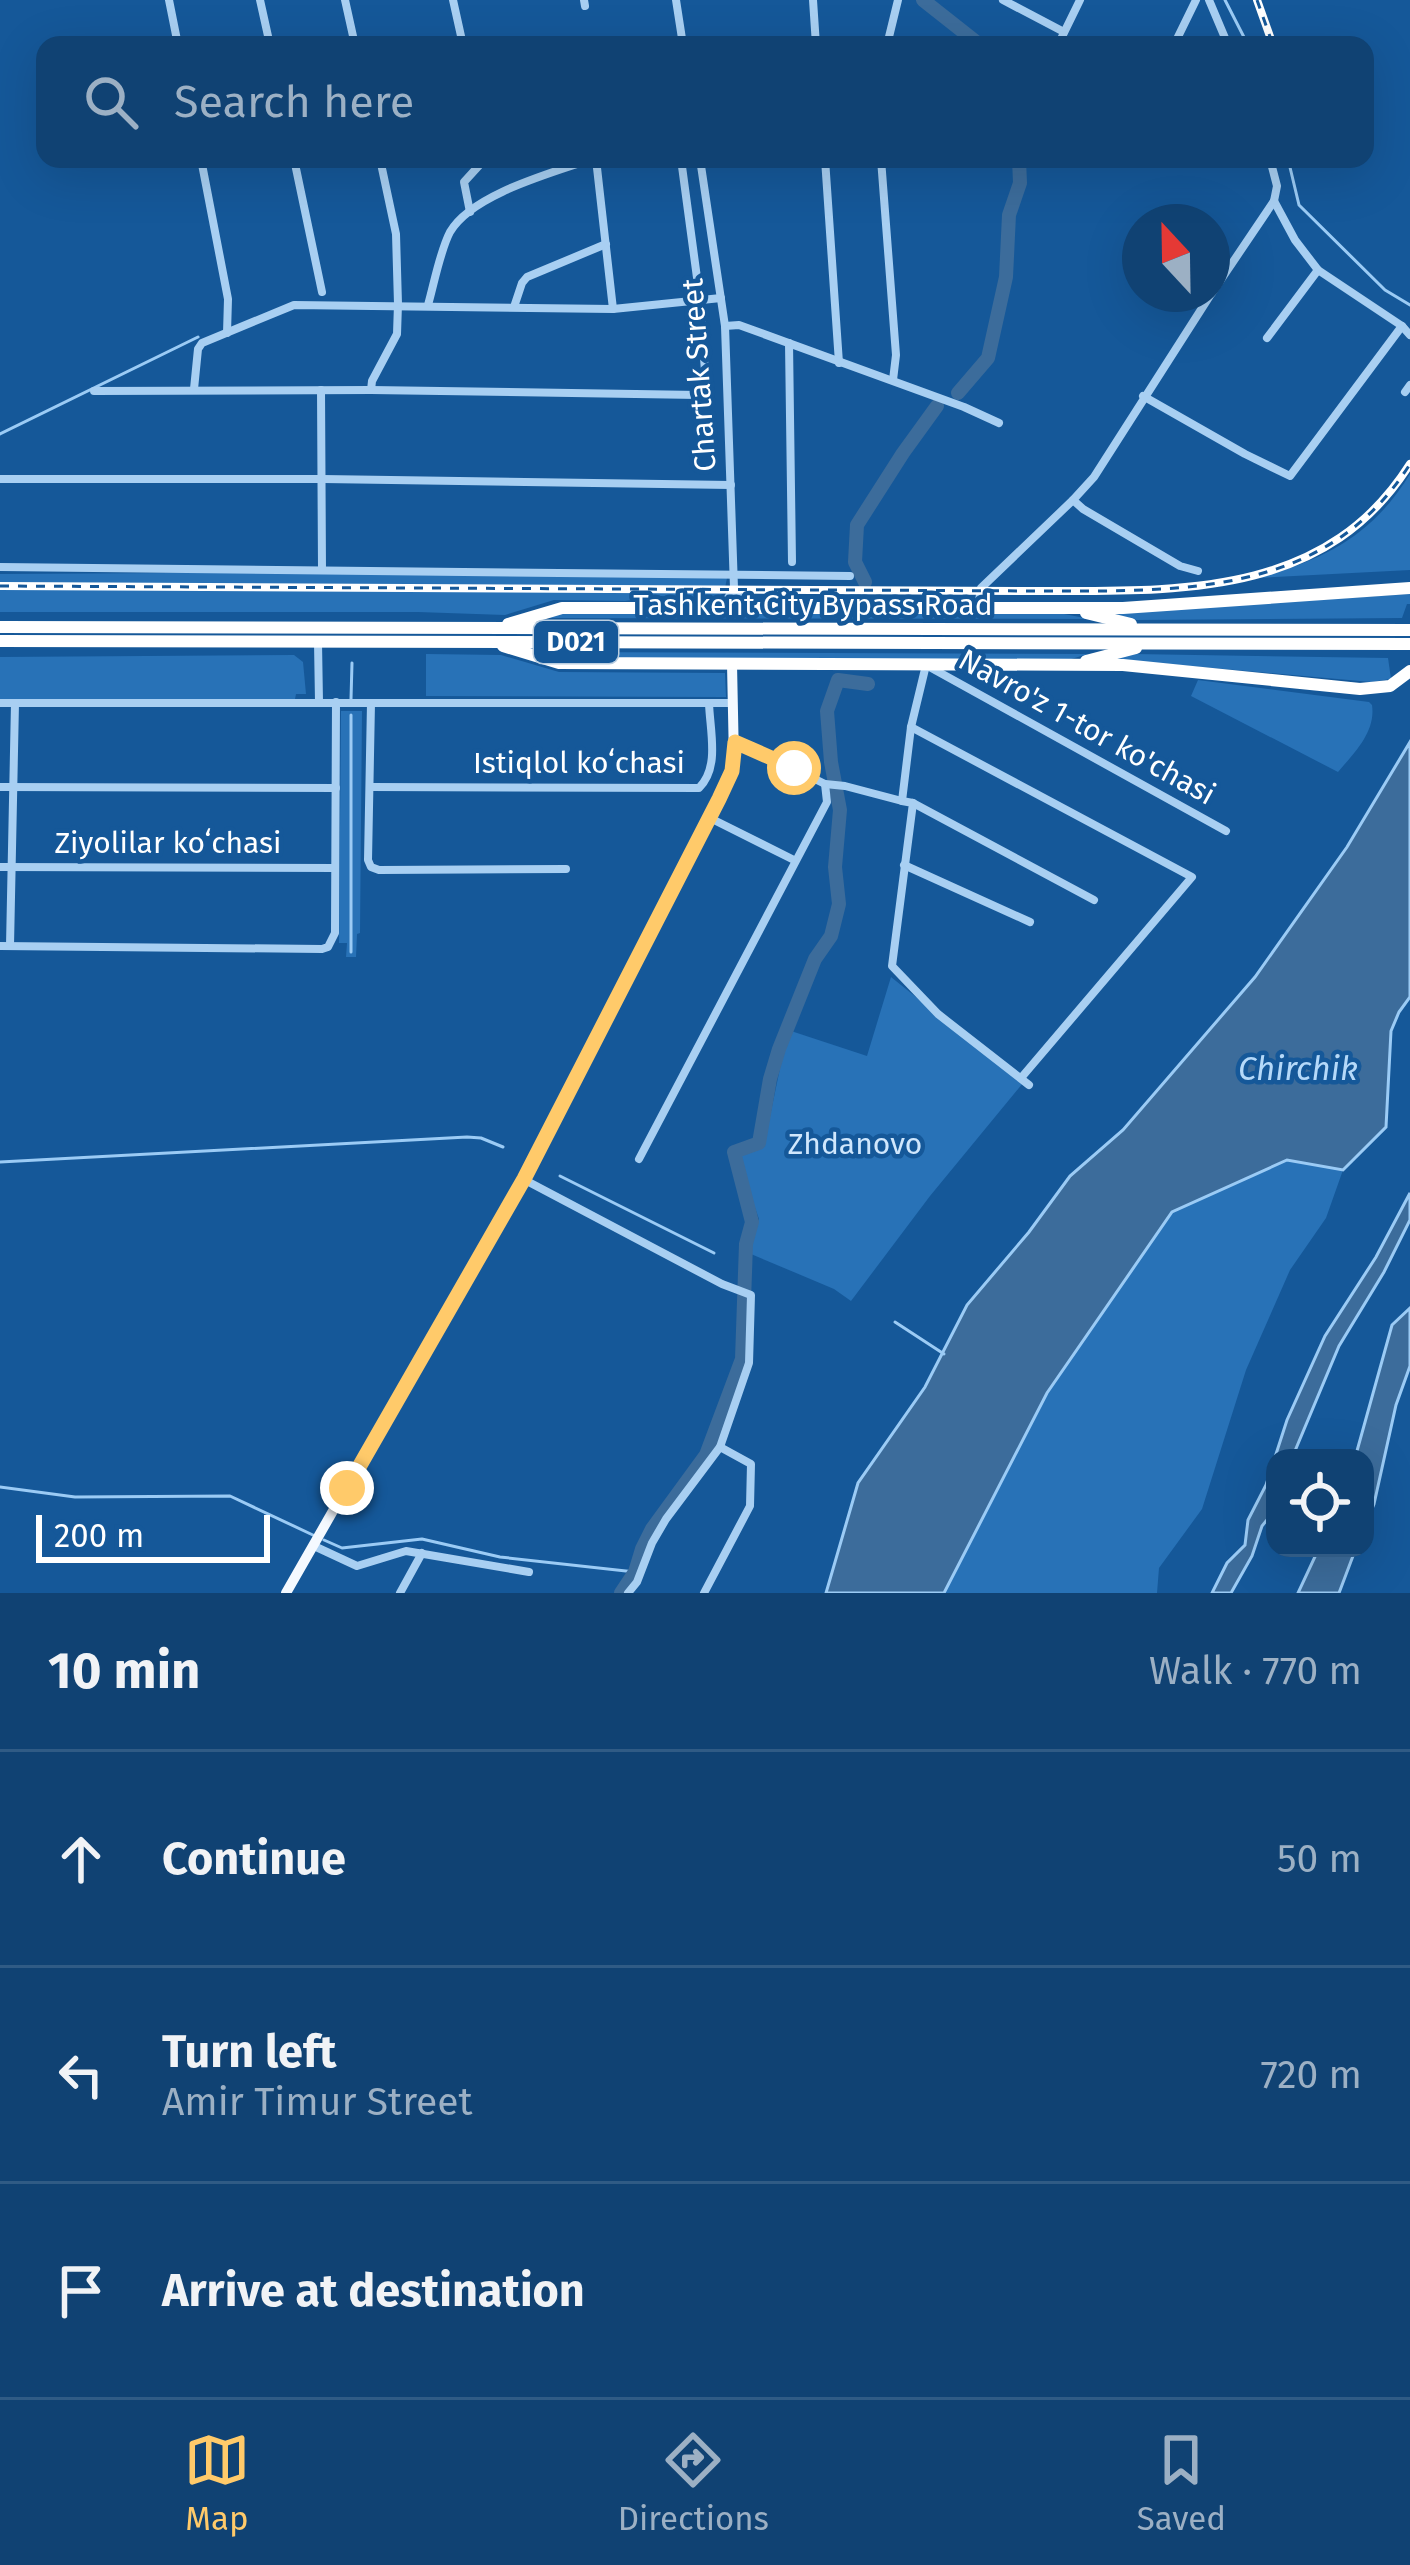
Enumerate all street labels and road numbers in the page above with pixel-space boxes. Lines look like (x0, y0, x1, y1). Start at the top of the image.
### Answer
street label: Chartak Street (674, 277, 724, 473)
street label: Tashkent City Bypass Road (633, 587, 993, 623)
road number: D021 (534, 621, 618, 663)
street label: Navro'z 1-tor ko'chasi (952, 642, 1222, 812)
street label: Istiqlol koʻchasi (473, 745, 685, 781)
street label: Ziyolilar koʻchasi (54, 825, 282, 861)

